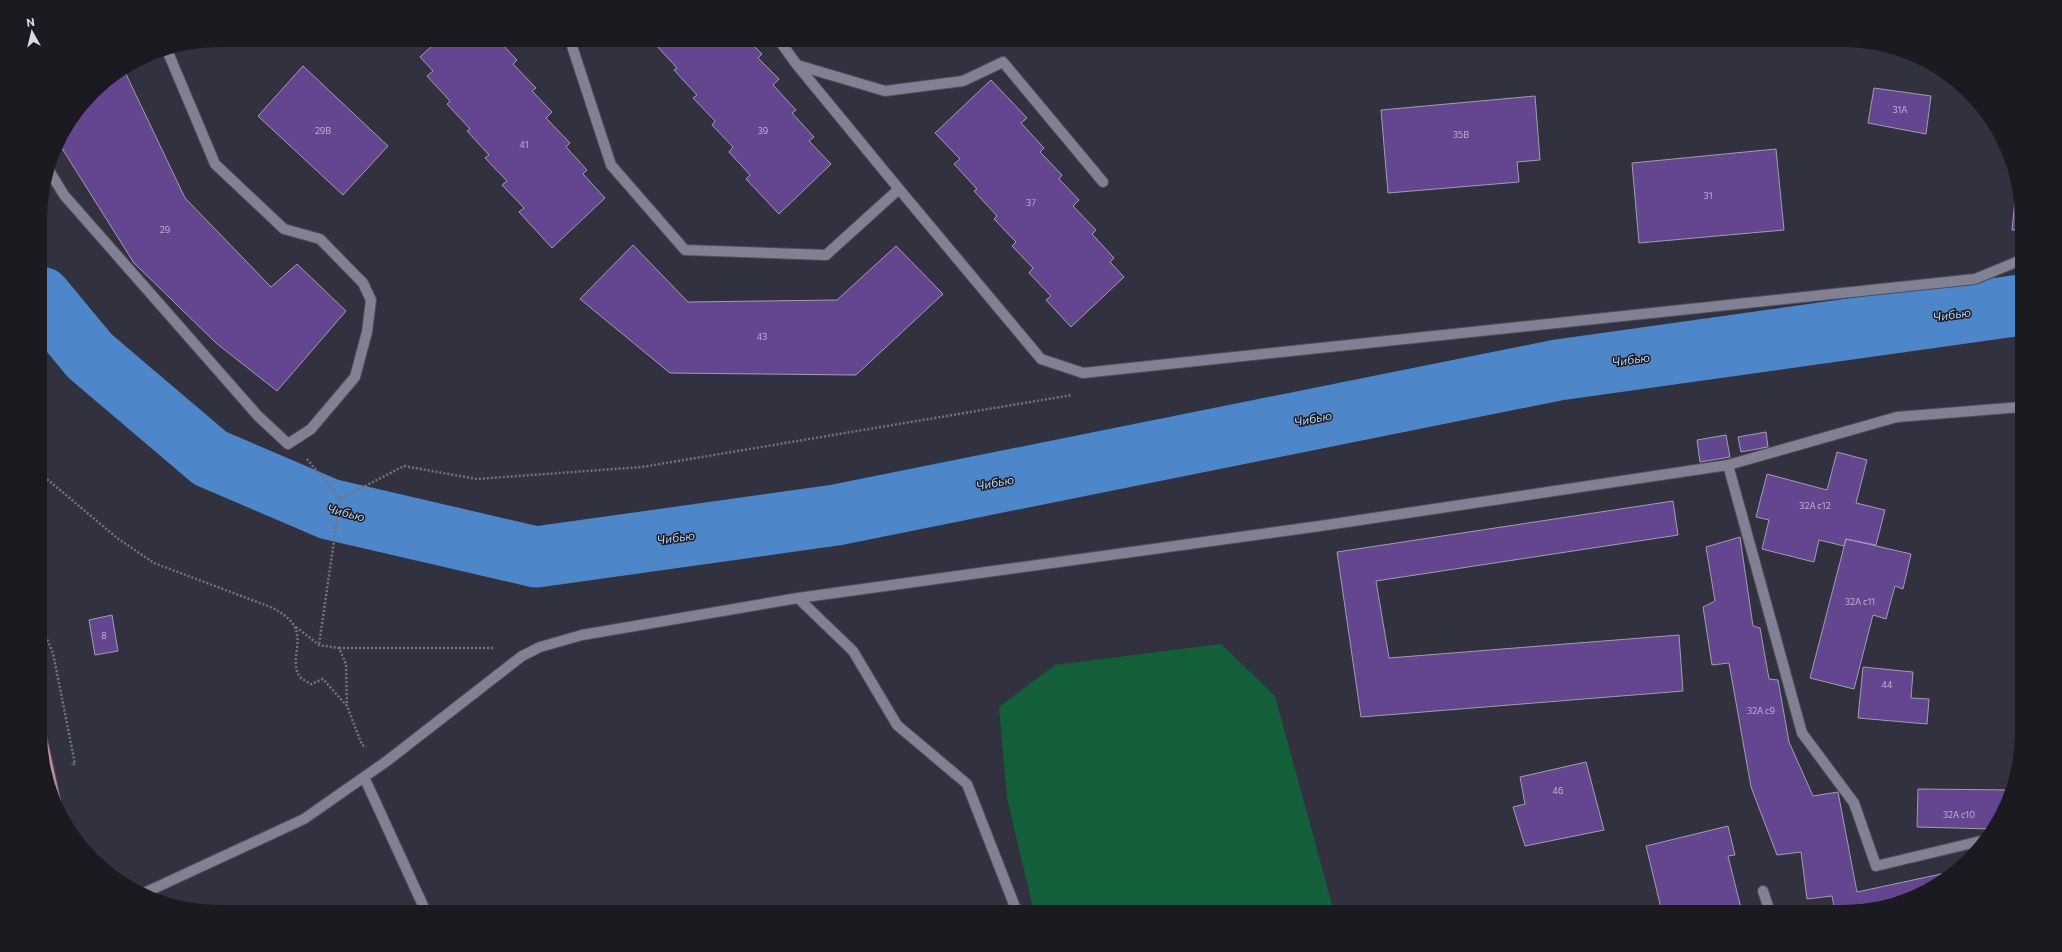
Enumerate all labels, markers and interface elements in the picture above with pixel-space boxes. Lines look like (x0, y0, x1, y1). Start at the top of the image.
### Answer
north arrow (12, 12, 52, 52)
text: N (26, 15, 36, 29)
house number: 31А (1892, 104, 1908, 115)
house number: 29В (315, 125, 331, 136)
house number: 39 (758, 125, 768, 136)
house number: 35В (1453, 129, 1469, 140)
house number: 41 (520, 139, 528, 150)
house number: 31 (1704, 190, 1712, 201)
house number: 37 (1026, 197, 1036, 208)
house number: 29 (160, 224, 170, 235)
water label: Чибью (1932, 304, 1972, 324)
house number: 43 (757, 331, 767, 342)
water label: Чибью (1611, 349, 1651, 369)
water label: Чибью (1293, 407, 1333, 429)
water label: Чибью (975, 471, 1015, 493)
house number: 32А с12 (1799, 500, 1831, 511)
water label: Чибью (326, 501, 367, 523)
water label: Чибью (656, 527, 696, 547)
house number: 32А с11 (1845, 596, 1875, 607)
house number: 8 (101, 630, 107, 641)
house number: 44 (1882, 679, 1893, 690)
house number: 32А с9 (1747, 705, 1775, 716)
house number: 46 (1553, 785, 1563, 796)
house number: 32А с10 (1943, 809, 1975, 820)

